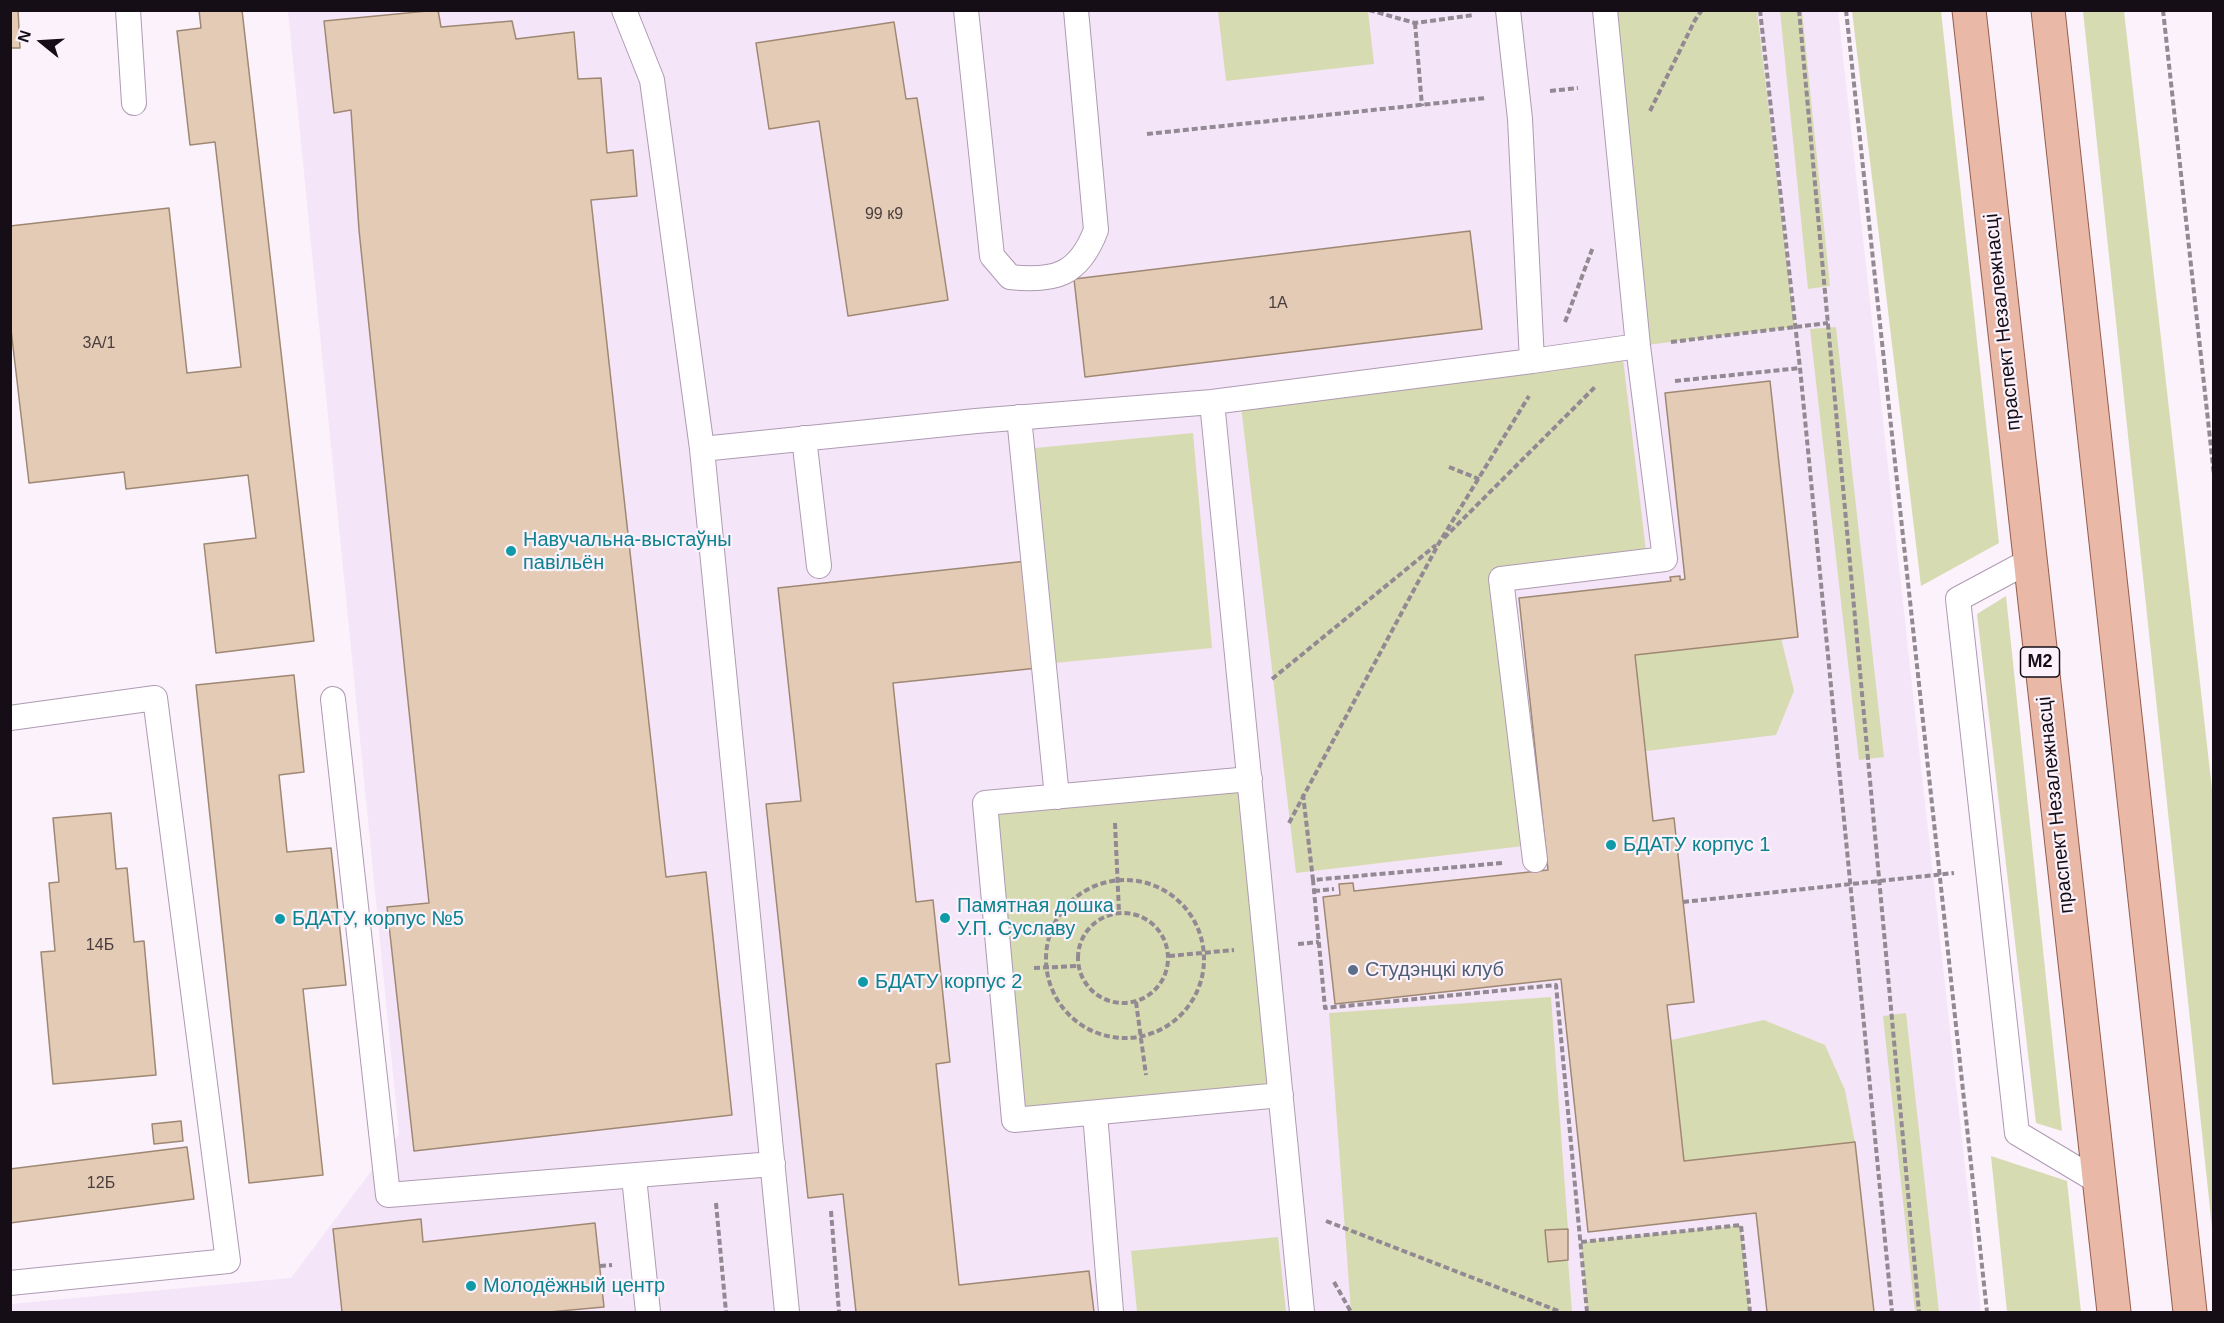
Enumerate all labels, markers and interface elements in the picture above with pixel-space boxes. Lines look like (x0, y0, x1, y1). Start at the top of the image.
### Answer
north arrow (12, 12, 72, 72)
text: N (15, 28, 34, 44)
house number: 99 к9 (865, 205, 903, 225)
street label: праспект Незалежнасці (1980, 212, 2026, 432)
house number: 1А (1268, 294, 1288, 314)
house number: 3А/1 (83, 334, 115, 354)
place label: Навучальна-выстаўны павільён (523, 528, 732, 575)
marker: Навучальна-выстаўны павільён (504, 544, 518, 558)
road number: М2 (2020, 647, 2060, 677)
street label: праспект Незалежнасці (2033, 695, 2079, 915)
place label: БДАТУ корпус 1 (1623, 833, 1770, 857)
marker: БДАТУ корпус 1 (1604, 838, 1618, 852)
place label: Памятная дошка У.П. Суславу (957, 894, 1114, 941)
place label: БДАТУ, корпус №5 (292, 907, 464, 931)
marker: Памятная дошка У.П. Суславу (938, 911, 952, 925)
marker: БДАТУ, корпус №5 (273, 912, 287, 926)
house number: 14Б (86, 936, 114, 956)
place label: Студэнцкі клуб (1365, 958, 1504, 982)
marker: Студэнцкі клуб (1346, 963, 1360, 977)
place label: БДАТУ корпус 2 (875, 970, 1022, 994)
marker: БДАТУ корпус 2 (856, 975, 870, 989)
house number: 12Б (87, 1174, 115, 1194)
place label: Молодёжный центр (483, 1274, 665, 1298)
marker: Молодёжный центр (464, 1279, 478, 1293)

